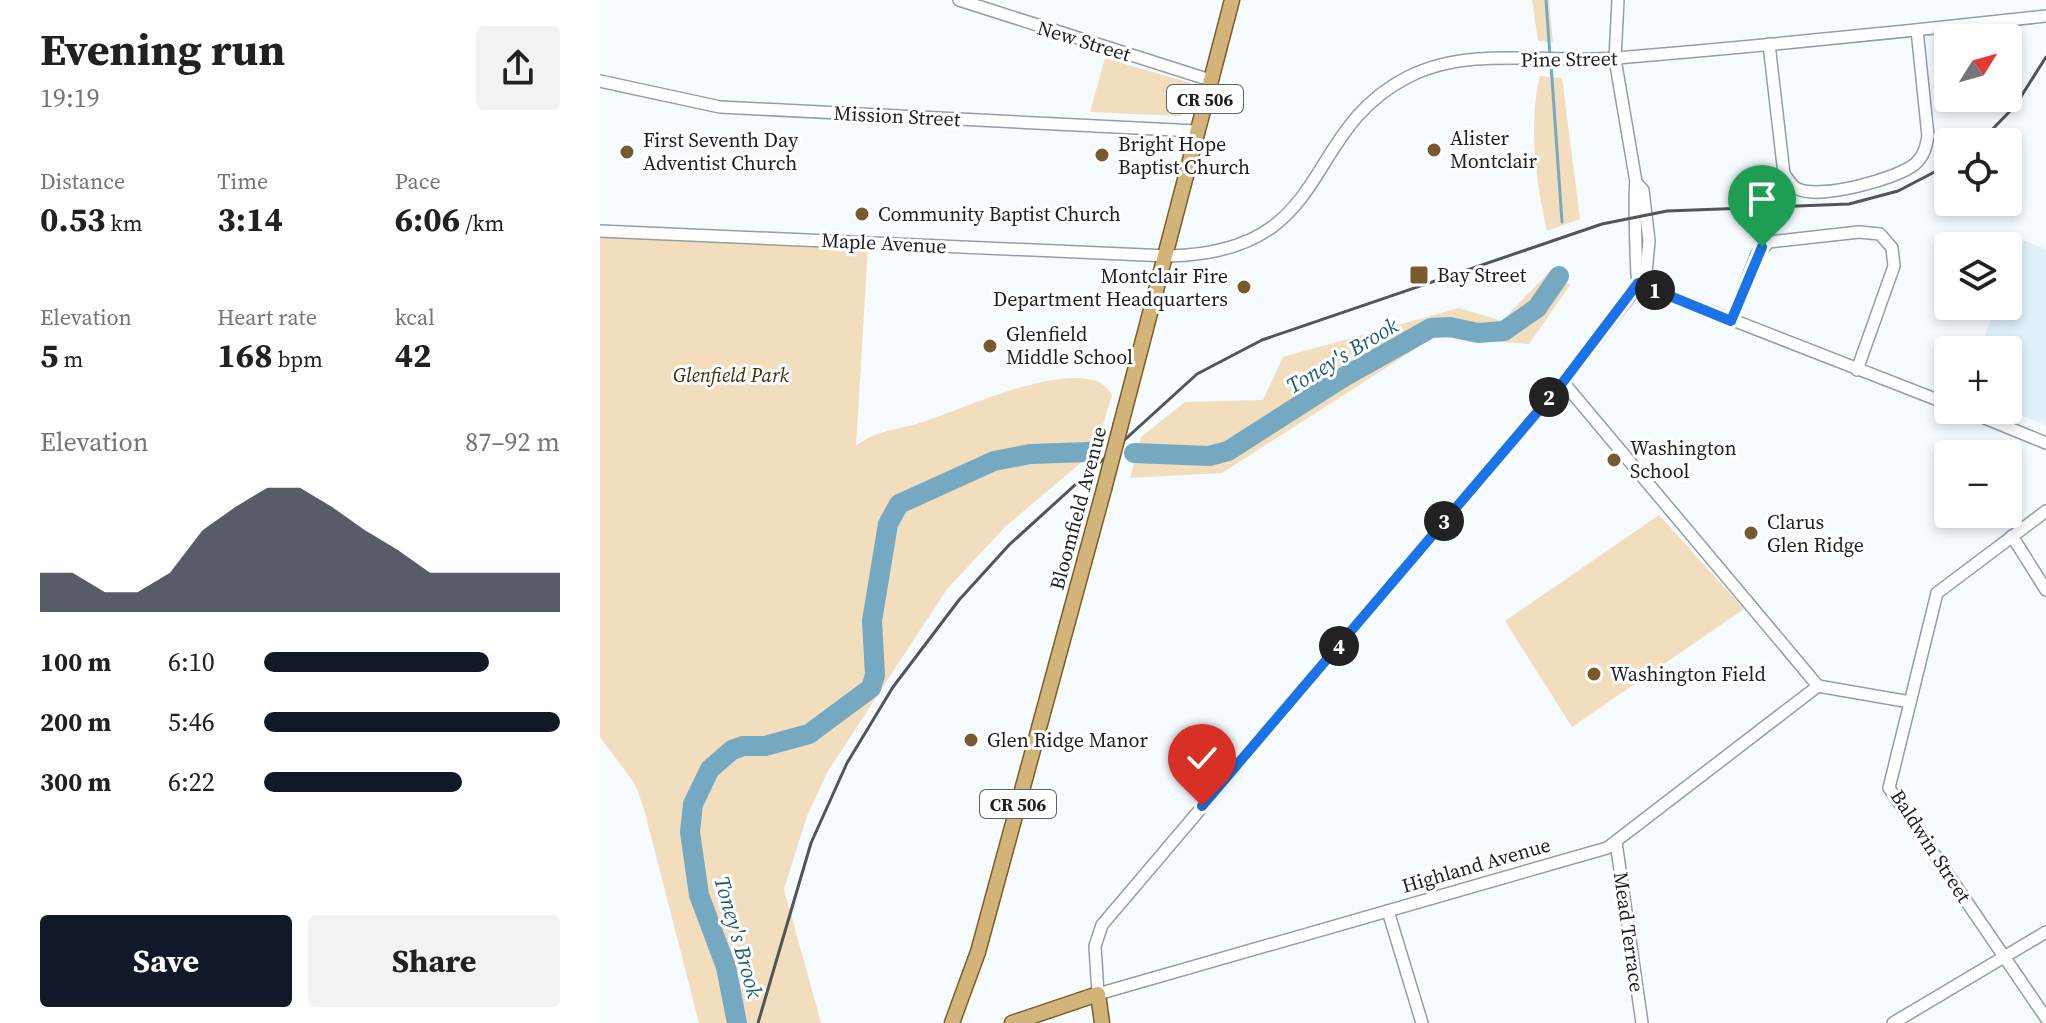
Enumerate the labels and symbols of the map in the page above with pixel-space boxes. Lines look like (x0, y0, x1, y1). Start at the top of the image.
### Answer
street label: New Street (1034, 14, 1135, 69)
north arrow (1934, 24, 2022, 112)
street label: Pine Street (1520, 44, 1618, 74)
road number: CR 506 (1167, 85, 1243, 113)
street label: Mission Street (833, 99, 962, 133)
place label: Alister Montclair (1450, 124, 1538, 175)
place label: First Seventh Day Adventist Church (643, 126, 799, 177)
place label: Bright Hope Baptist Church (1118, 130, 1250, 181)
marker: Alister Montclair (1425, 141, 1443, 159)
marker: First Seventh Day Adventist Church (618, 143, 636, 161)
marker: Bright Hope Baptist Church (1093, 146, 1111, 164)
pin (1728, 165, 1796, 247)
place label: Community Baptist Church (878, 200, 1121, 228)
marker: Community Baptist Church (853, 205, 871, 223)
street label: Maple Avenue (821, 226, 947, 260)
place label: Bay Street (1437, 261, 1527, 289)
place label: Montclair Fire Department Headquarters (993, 262, 1228, 313)
marker: Bay Street (1408, 264, 1430, 286)
pin: 1 (1635, 270, 1675, 310)
marker: Montclair Fire Department Headquarters (1235, 278, 1253, 296)
water label: Toney's Brook (1281, 310, 1404, 400)
place label: Glenfield Middle School (1006, 320, 1133, 371)
marker: Glenfield Middle School (981, 337, 999, 355)
park label: Glenfield Park (673, 361, 790, 389)
pin: 2 (1529, 377, 1569, 417)
street label: Bloomfield Avenue (1043, 423, 1113, 593)
place label: Washington School (1630, 434, 1737, 485)
marker: Washington School (1605, 451, 1623, 469)
pin: 3 (1424, 501, 1464, 541)
place label: Clarus Glen Ridge (1767, 508, 1864, 559)
marker: Clarus Glen Ridge (1742, 524, 1760, 542)
pin: 4 (1319, 626, 1359, 666)
place label: Washington Field (1610, 660, 1766, 688)
marker: Washington Field (1585, 665, 1603, 683)
pin (1168, 724, 1236, 806)
place label: Glen Ridge Manor (987, 726, 1149, 754)
marker: Glen Ridge Manor (962, 731, 980, 749)
street label: Baldwin Street (1884, 784, 1978, 908)
road number: CR 506 (980, 790, 1056, 818)
street label: Highland Avenue (1398, 830, 1554, 900)
street label: Mead Terrace (1607, 870, 1651, 994)
water label: Toney's Brook (707, 873, 771, 1002)

